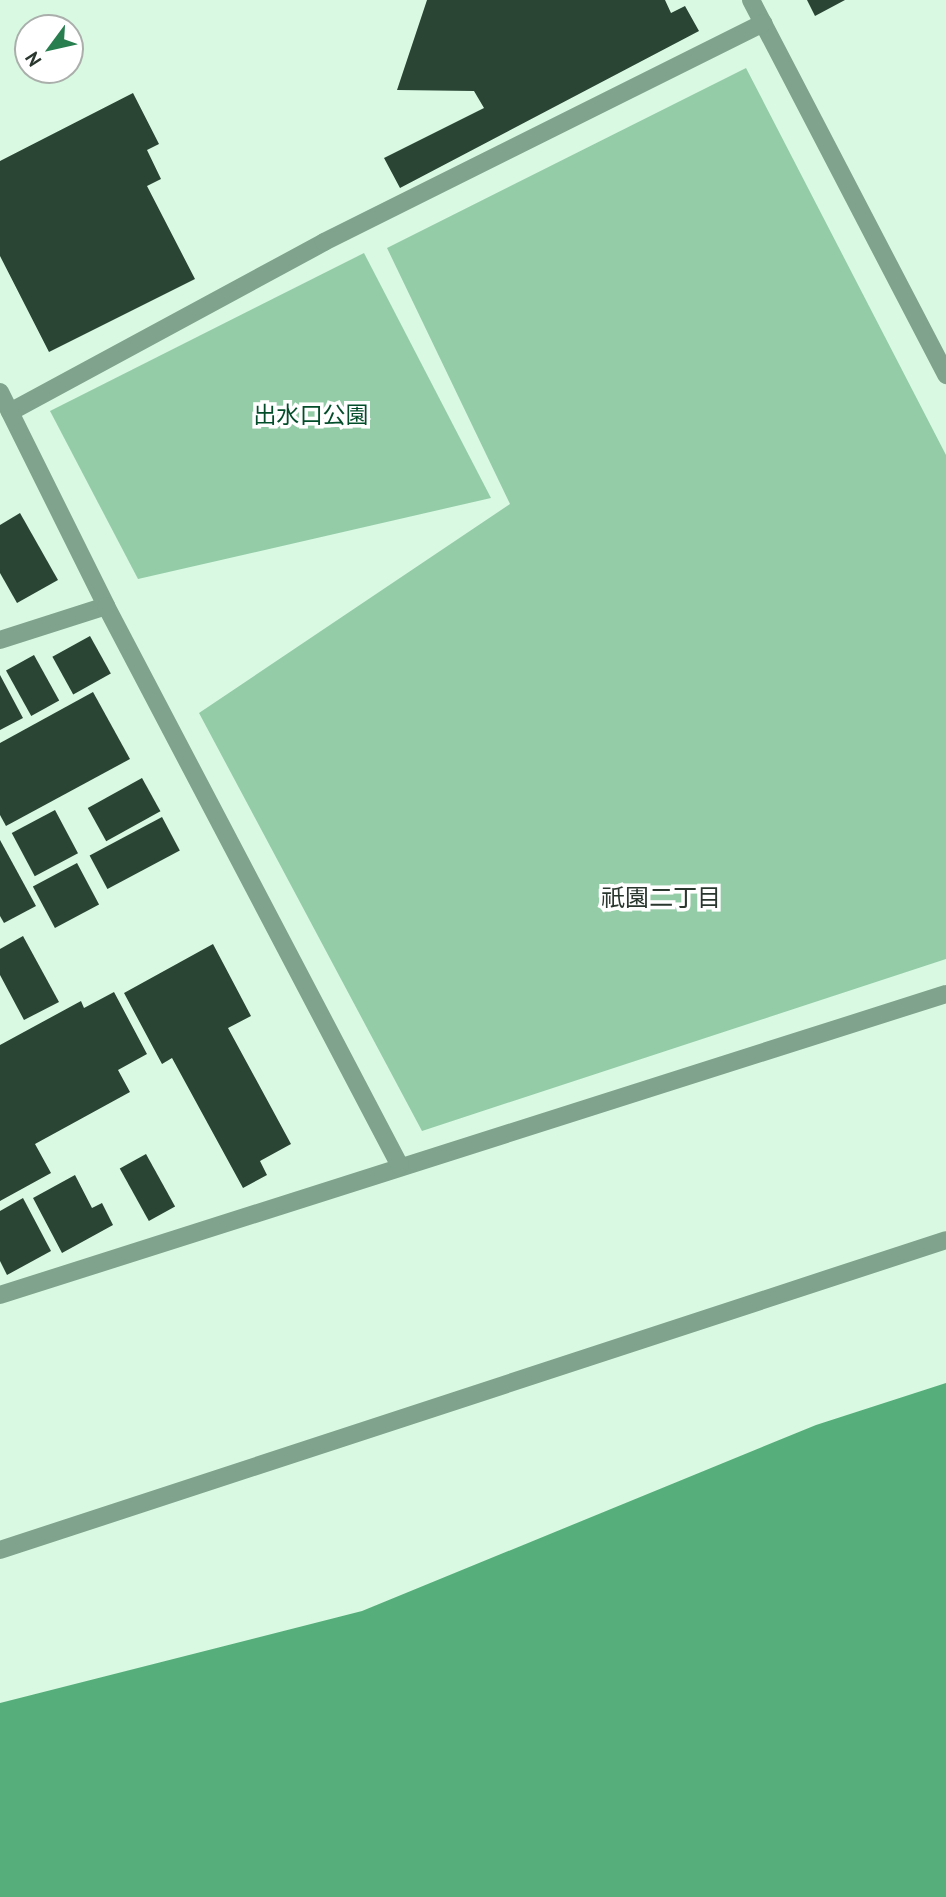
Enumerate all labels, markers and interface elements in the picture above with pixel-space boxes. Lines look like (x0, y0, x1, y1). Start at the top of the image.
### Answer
north arrow (14, 14, 84, 84)
text: N (20, 48, 47, 71)
park label: 出水口公園 (254, 401, 368, 429)
district label: 祇園二丁目 (601, 884, 721, 912)

